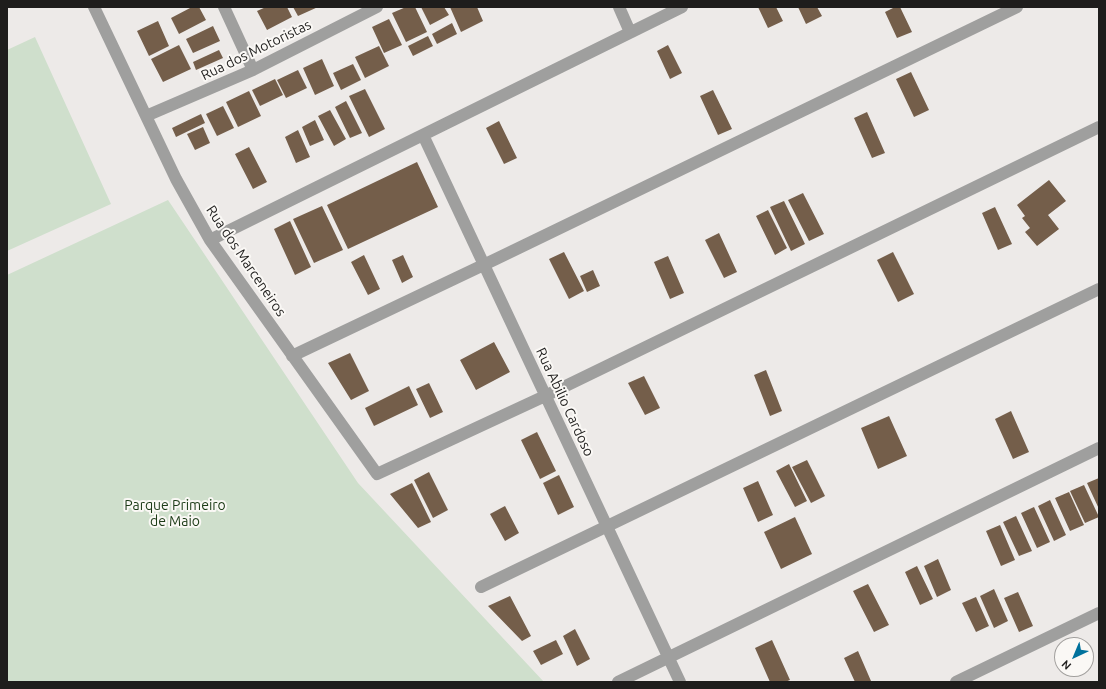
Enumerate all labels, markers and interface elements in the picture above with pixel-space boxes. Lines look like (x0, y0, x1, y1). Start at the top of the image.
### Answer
street label: Rua dos Motoristas (198, 16, 314, 84)
street label: Rua dos Marceneiros (203, 202, 289, 320)
street label: Rua Abilio Cardoso (532, 345, 598, 459)
park label: Parque Primeiro de Maio (124, 497, 226, 530)
north arrow (1054, 637, 1094, 677)
text: N (1059, 658, 1073, 672)

